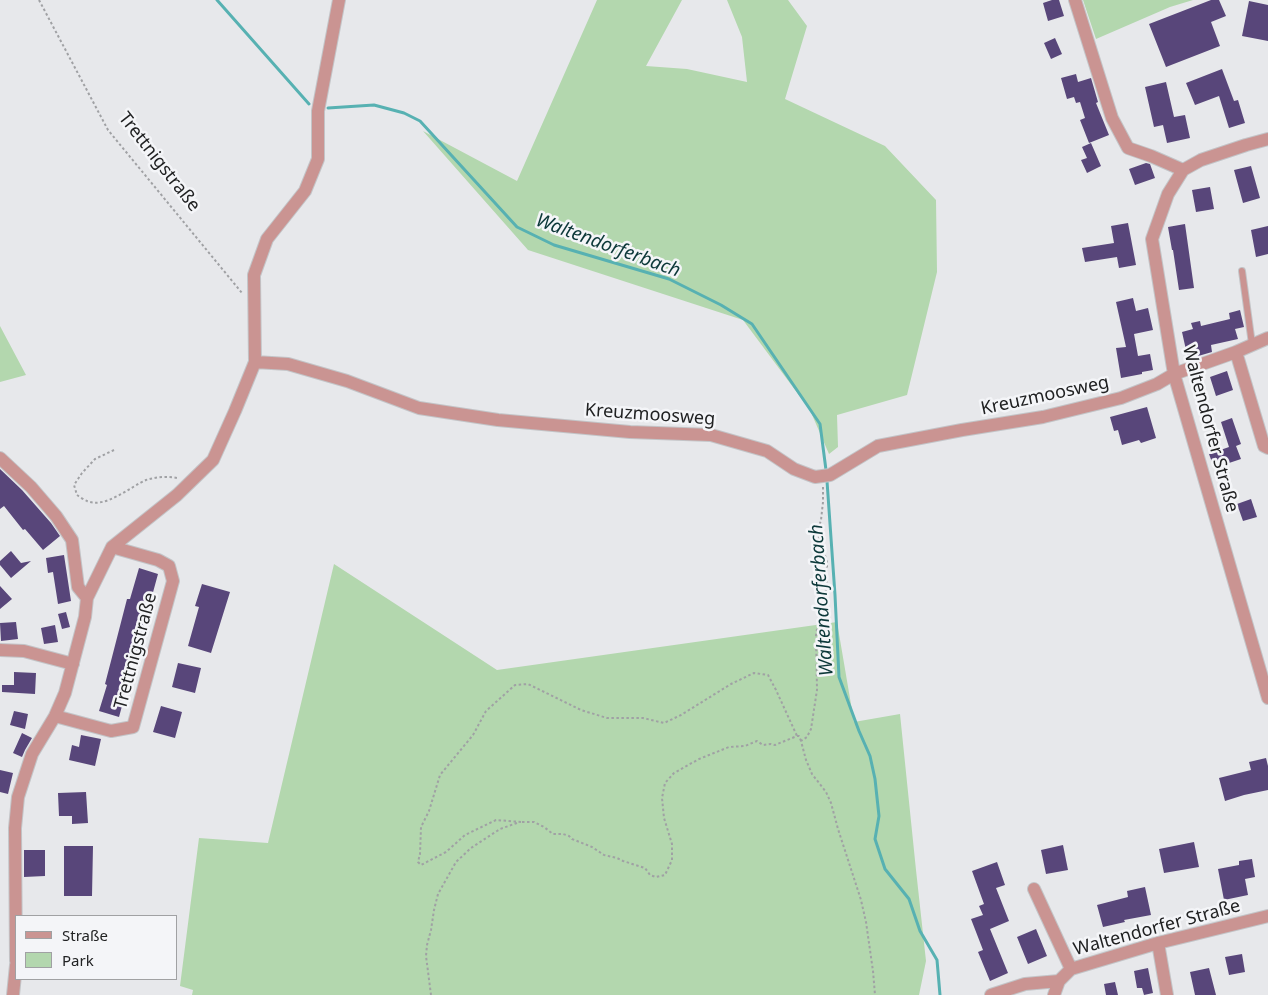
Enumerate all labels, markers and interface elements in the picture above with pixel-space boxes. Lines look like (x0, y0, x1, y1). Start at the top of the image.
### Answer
street label: Trettnigstraße (114, 108, 204, 216)
water label: Waltendorferbach (533, 209, 683, 283)
street label: Waltendorfer Straße (1177, 343, 1243, 515)
street label: Kreuzmoosweg (979, 372, 1111, 420)
street label: Kreuzmoosweg (584, 400, 716, 430)
water label: Waltendorferbach (805, 523, 839, 677)
street label: Trettnigstraße (110, 590, 162, 712)
street label: Waltendorfer Straße (1071, 895, 1243, 961)
legend (15, 915, 178, 980)
text: Straße (62, 925, 108, 945)
text: Park (62, 950, 94, 970)

